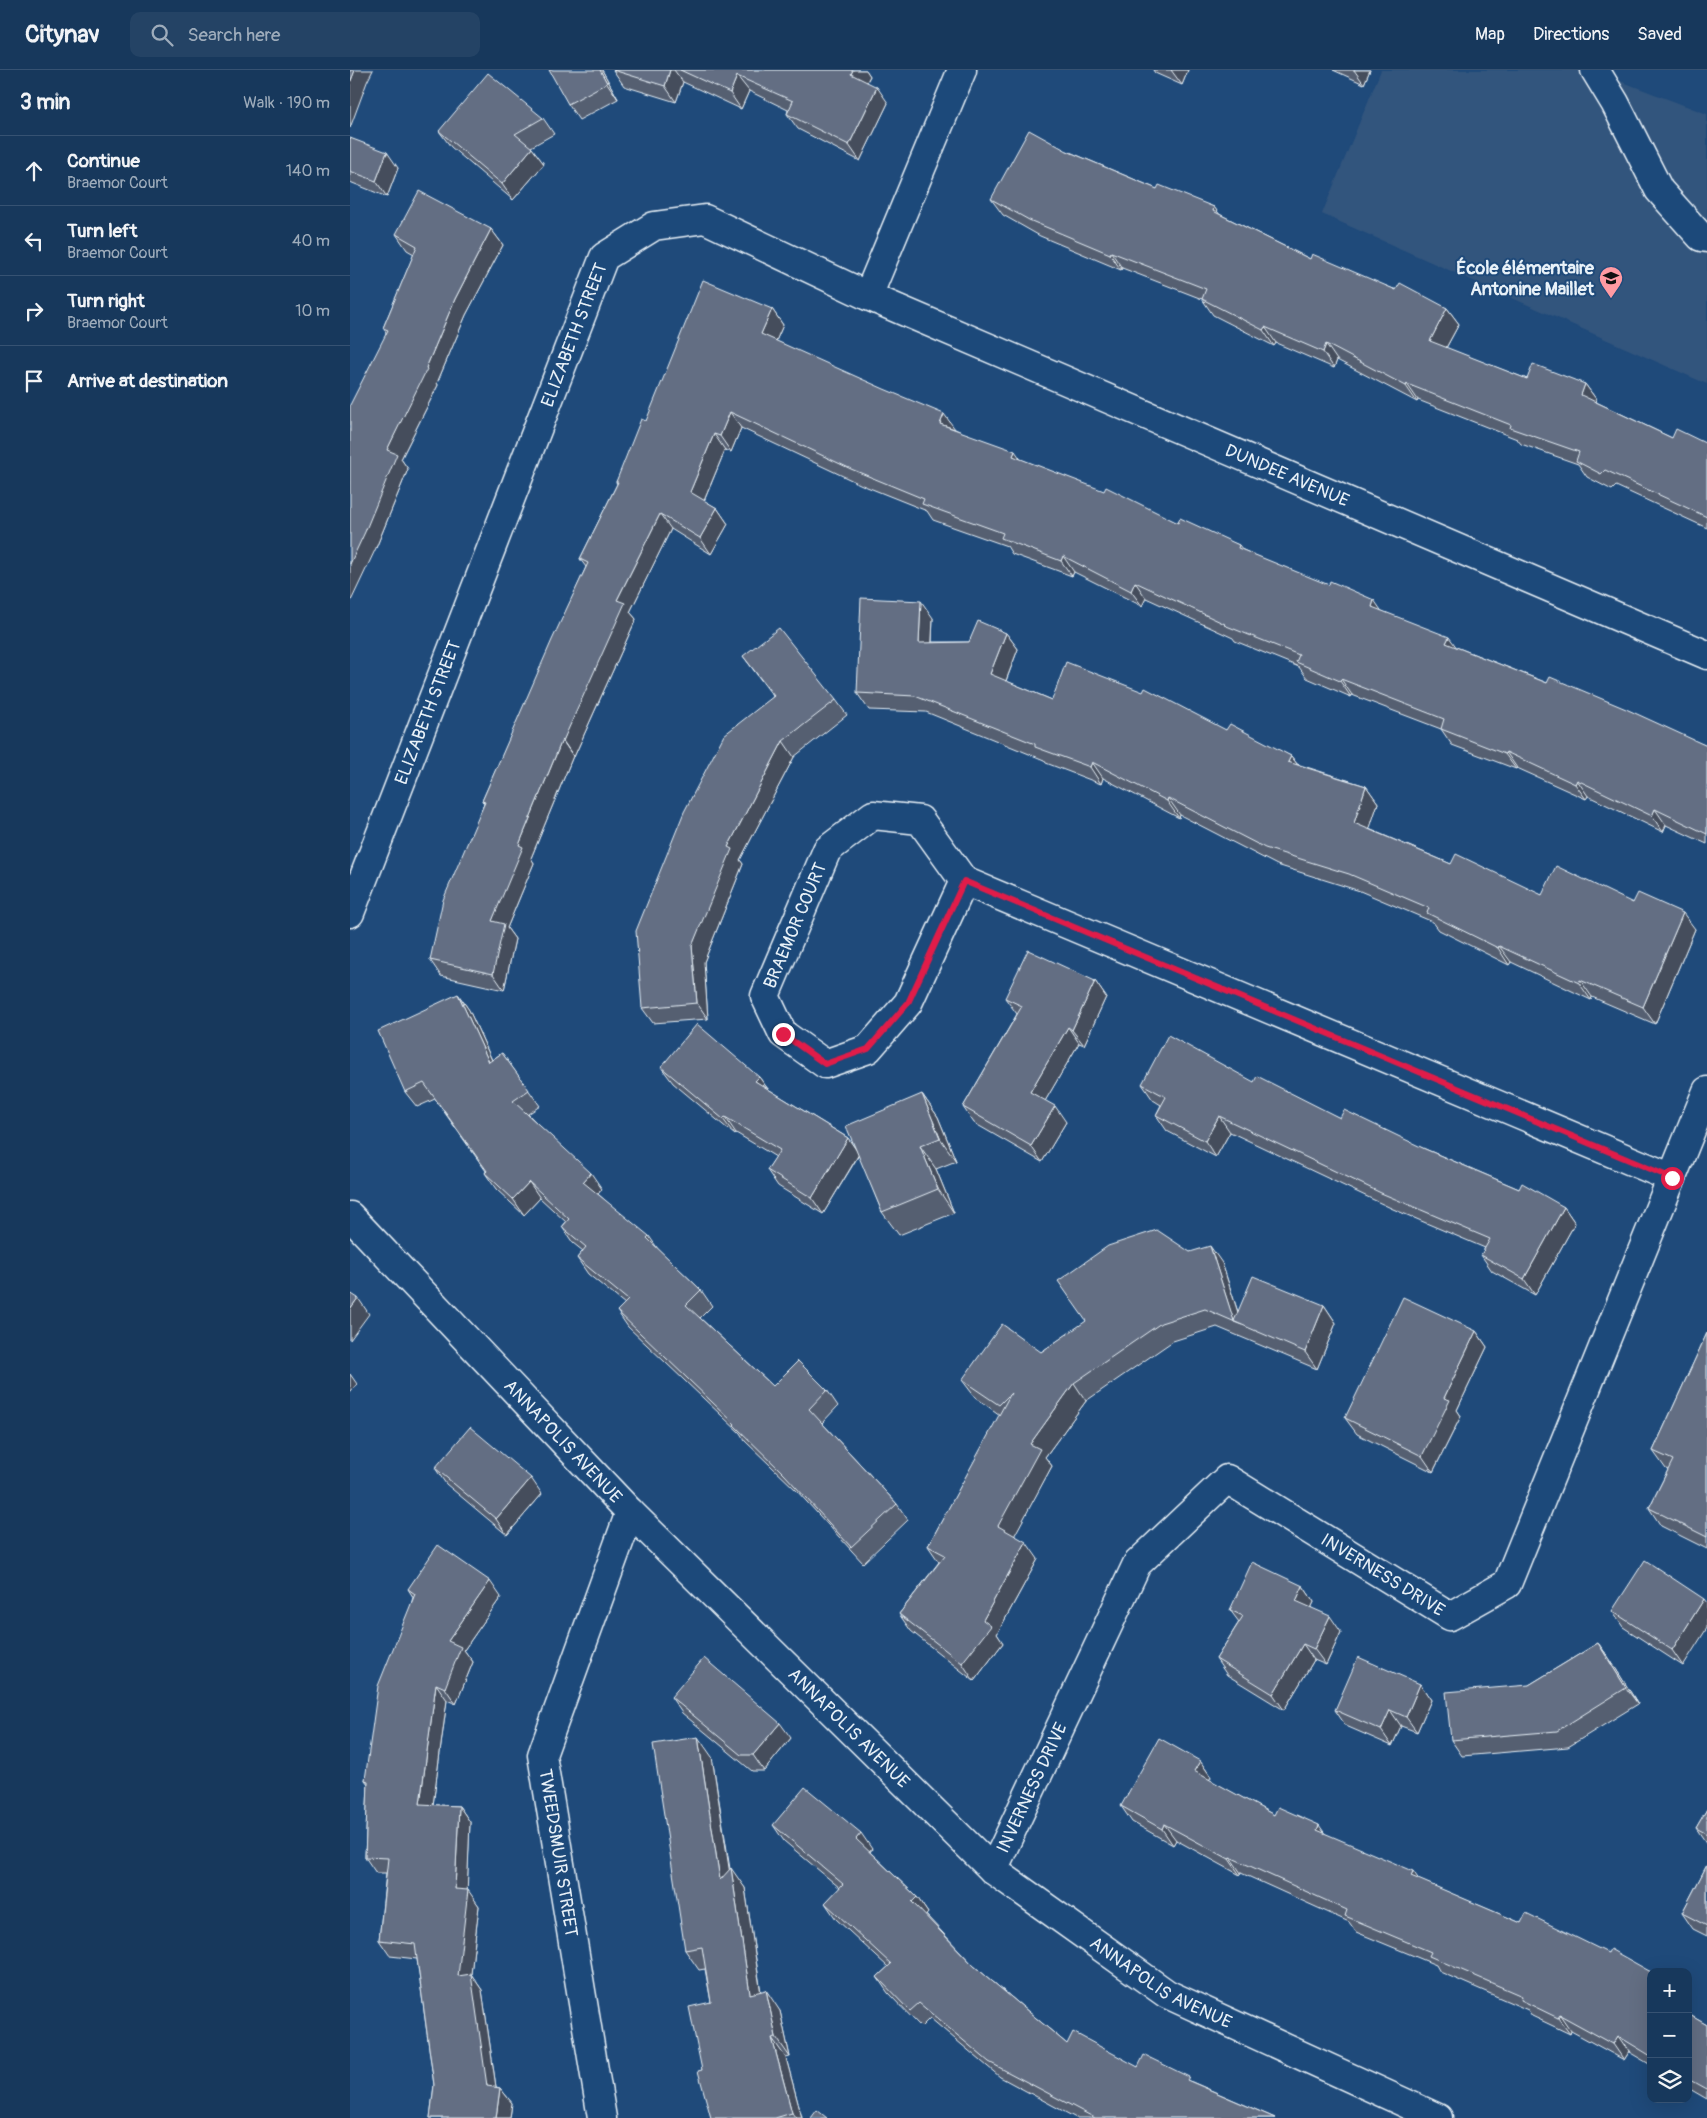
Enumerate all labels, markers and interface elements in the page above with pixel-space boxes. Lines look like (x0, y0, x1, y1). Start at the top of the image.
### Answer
search box (130, 12, 480, 57)
text: Citynav (25, 20, 100, 49)
icon: search (148, 21, 176, 49)
text: Search here (188, 23, 280, 47)
text: Map (1475, 23, 1505, 46)
text: Directions (1533, 23, 1609, 46)
text: Saved (1637, 23, 1682, 46)
text: 3 min (20, 89, 70, 116)
text: Walk · 190 m (243, 93, 330, 113)
text: Continue (67, 149, 140, 173)
icon: ahead (20, 157, 48, 185)
text: 140 m (286, 161, 330, 181)
text: Braemor Court (67, 173, 168, 193)
text: Turn left (67, 219, 137, 243)
icon: left (20, 227, 48, 255)
text: 40 m (292, 231, 330, 251)
text: Braemor Court (67, 243, 168, 263)
place label: École élémentaire Antonine Maillet (1456, 257, 1595, 301)
street label: ELIZABETH STREET (536, 259, 612, 410)
school or university icon: École élémentaire Antonine Maillet (1598, 265, 1624, 299)
text: Turn right (67, 289, 145, 313)
icon: right (20, 297, 48, 325)
text: 10 m (295, 301, 330, 321)
text: Braemor Court (67, 313, 168, 333)
icon: arrive (20, 367, 48, 395)
text: Arrive at destination (67, 369, 228, 393)
street label: DUNDEE AVENUE (1222, 439, 1353, 512)
street label: ELIZABETH STREET (389, 637, 466, 788)
street label: BRAEMOR COURT (758, 859, 832, 992)
route end (772, 1023, 795, 1046)
route start (1661, 1167, 1684, 1190)
street label: ANNAPOLIS AVENUE (499, 1374, 627, 1508)
street label: INVERNESS DRIVE (1317, 1528, 1449, 1622)
street label: ANNAPOLIS AVENUE (783, 1663, 915, 1793)
street label: INVERNESS DRIVE (991, 1719, 1072, 1856)
street label: TWEEDSMUIR STREET (533, 1767, 583, 1939)
street label: ANNAPOLIS AVENUE (1085, 1931, 1236, 2034)
map controls (1647, 1968, 1692, 2103)
button: + (1647, 1968, 1692, 2013)
button: − (1647, 2013, 1692, 2058)
button: layers (1647, 2058, 1692, 2103)

